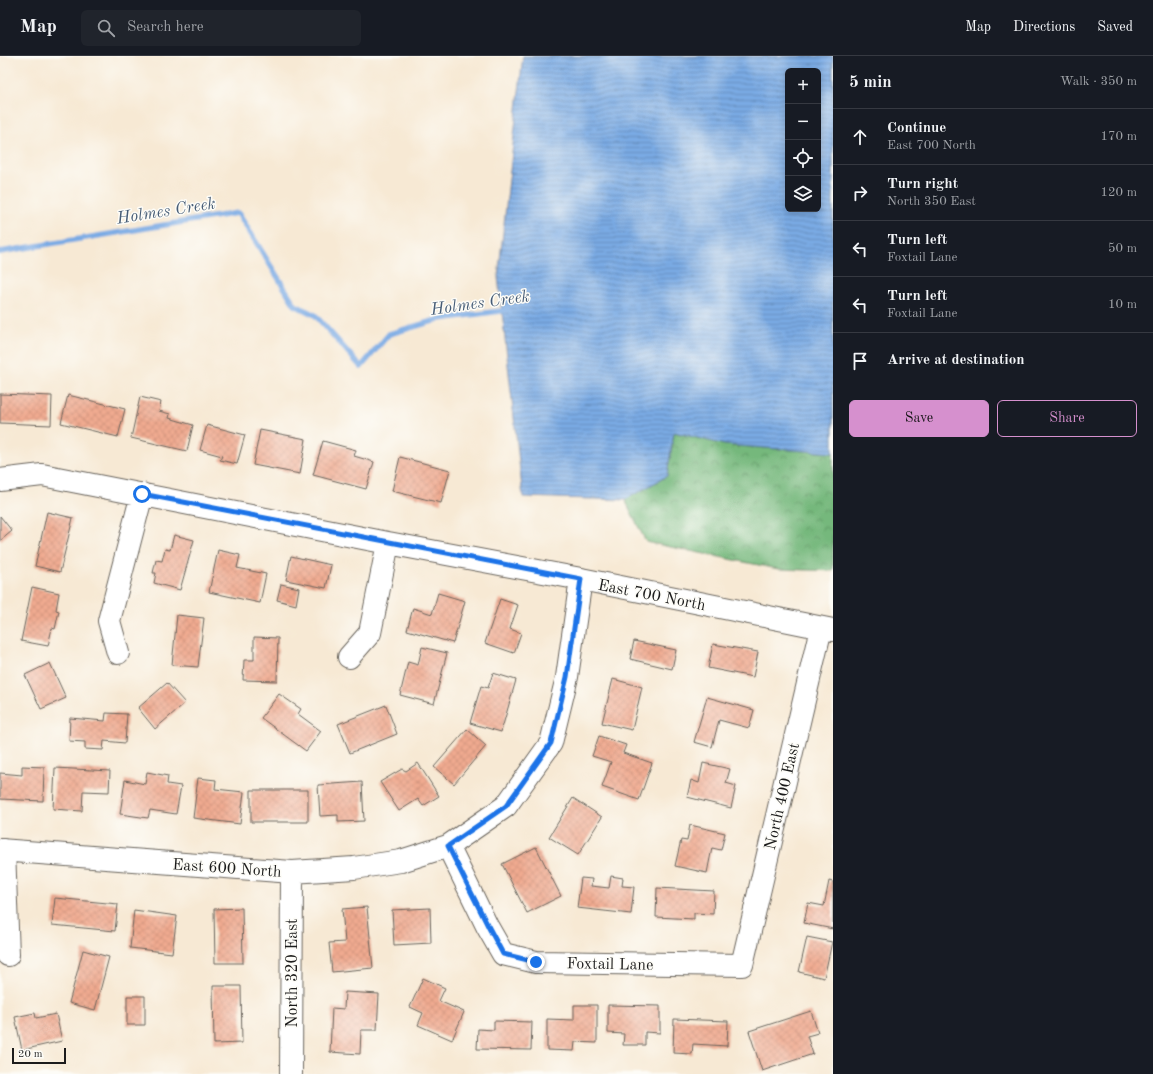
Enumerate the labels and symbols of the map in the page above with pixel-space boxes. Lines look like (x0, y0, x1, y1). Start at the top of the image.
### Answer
water label: Holmes Creek (115, 195, 217, 228)
water label: Holmes Creek (429, 288, 531, 319)
route start (133, 485, 151, 503)
street label: East 700 North (596, 578, 707, 614)
street label: North 400 East (763, 741, 803, 852)
street label: East 600 North (172, 857, 282, 881)
street label: North 320 East (285, 918, 301, 1028)
route end (527, 953, 545, 971)
street label: Foxtail Lane (566, 956, 653, 974)
scale bar (12, 1046, 66, 1065)

